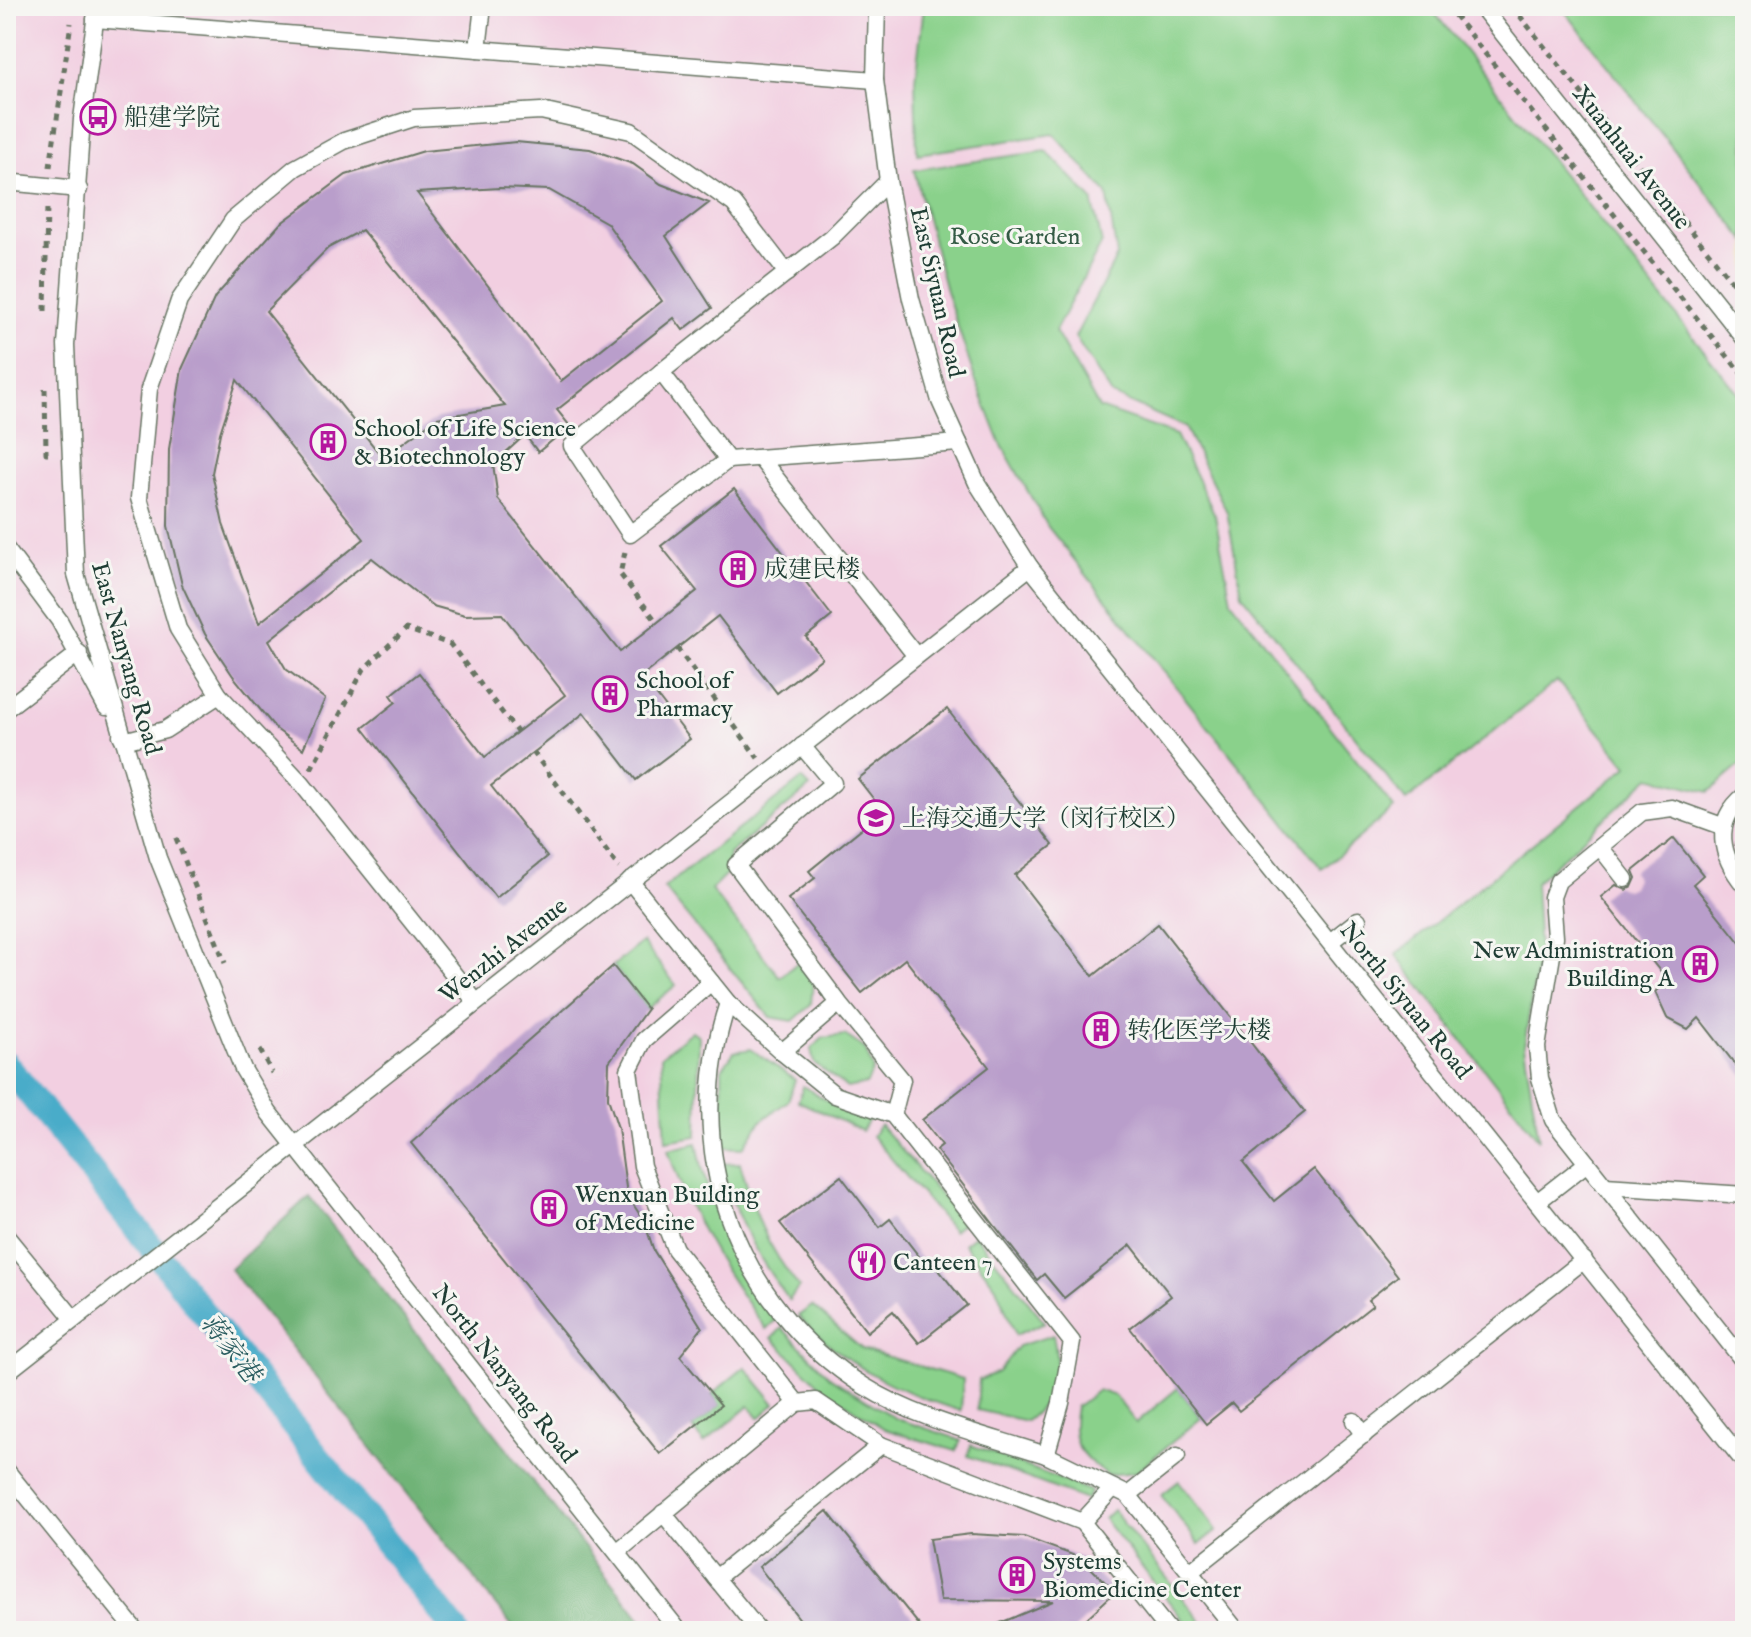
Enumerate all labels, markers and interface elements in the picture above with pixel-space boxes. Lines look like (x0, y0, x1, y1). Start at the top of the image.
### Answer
street label: Xuanhuai Avenue (1565, 79, 1697, 236)
bus stop icon: 船建学院 (79, 98, 117, 136)
place label: 船建学院 (124, 103, 220, 134)
street label: East Siyuan Road (902, 204, 971, 381)
park label: Rose Garden (950, 222, 1081, 253)
place label: School of Life Science & Biotechnology (354, 414, 576, 473)
building icon: School of Life Science & Biotechnology (309, 423, 347, 461)
building icon: 成建民楼 (719, 550, 757, 588)
place label: 成建民楼 (764, 555, 860, 586)
street label: East Nanyang Road (83, 558, 168, 759)
place label: School of Pharmacy (636, 666, 735, 725)
building icon: School of Pharmacy (591, 675, 629, 713)
school or university icon: 上海交通大学（闵行校区） (857, 799, 895, 837)
place label: 上海交通大学（闵行校区） (902, 804, 1190, 835)
street label: Wenzhi Avenue (434, 891, 574, 1011)
street label: North Siyuan Road (1332, 916, 1478, 1086)
place label: New Administration Building A (1473, 936, 1675, 995)
building icon: New Administration Building A (1681, 945, 1719, 983)
building icon: 转化医学大楼 (1082, 1011, 1120, 1049)
place label: 转化医学大楼 (1127, 1016, 1271, 1047)
place label: Wenxuan Building of Medicine (575, 1180, 760, 1239)
building icon: Wenxuan Building of Medicine (530, 1189, 568, 1227)
restaurant icon: Canteen 7 (848, 1243, 886, 1281)
place label: Canteen 7 (893, 1248, 993, 1279)
street label: North Nanyang Road (424, 1278, 583, 1470)
water label: 蒋家港 (193, 1308, 269, 1392)
place label: Systems Biomedicine Center (1043, 1547, 1242, 1606)
building icon: Systems Biomedicine Center (998, 1556, 1036, 1594)

